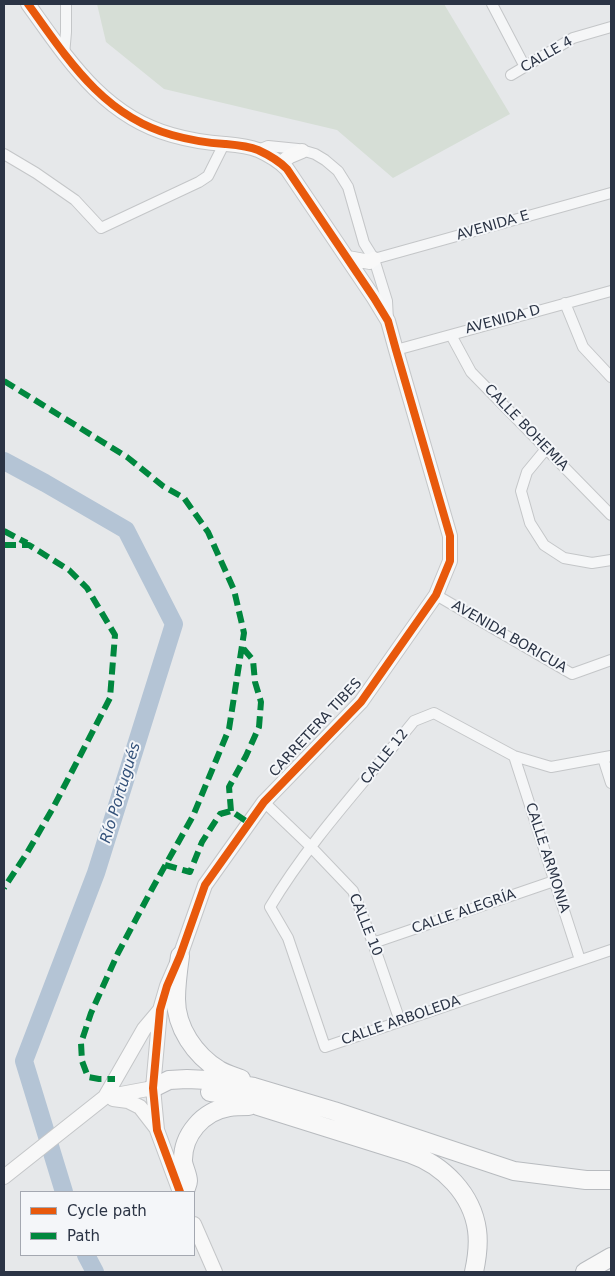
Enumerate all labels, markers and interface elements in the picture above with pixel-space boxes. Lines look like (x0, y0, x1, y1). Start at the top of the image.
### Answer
street label: CALLE 4 (518, 33, 576, 77)
street label: AVENIDA E (455, 208, 531, 244)
street label: AVENIDA D (464, 302, 542, 338)
street label: CALLE BOHEMIA (480, 381, 572, 475)
street label: AVENIDA BORICUA (448, 597, 570, 677)
street label: CARRETERA TIBES (266, 675, 366, 781)
street label: CALLE 12 (358, 726, 412, 788)
water label: Río Portugués (97, 740, 145, 846)
street label: CALLE ARMONIA (521, 801, 573, 915)
street label: CALLE ALEGRÍA (410, 886, 518, 938)
street label: CALLE 10 (345, 891, 385, 959)
street label: CALLE ARBOLEDA (339, 993, 463, 1049)
legend (20, 1191, 195, 1256)
text: Cycle path (67, 1202, 147, 1220)
text: Path (67, 1227, 100, 1245)

